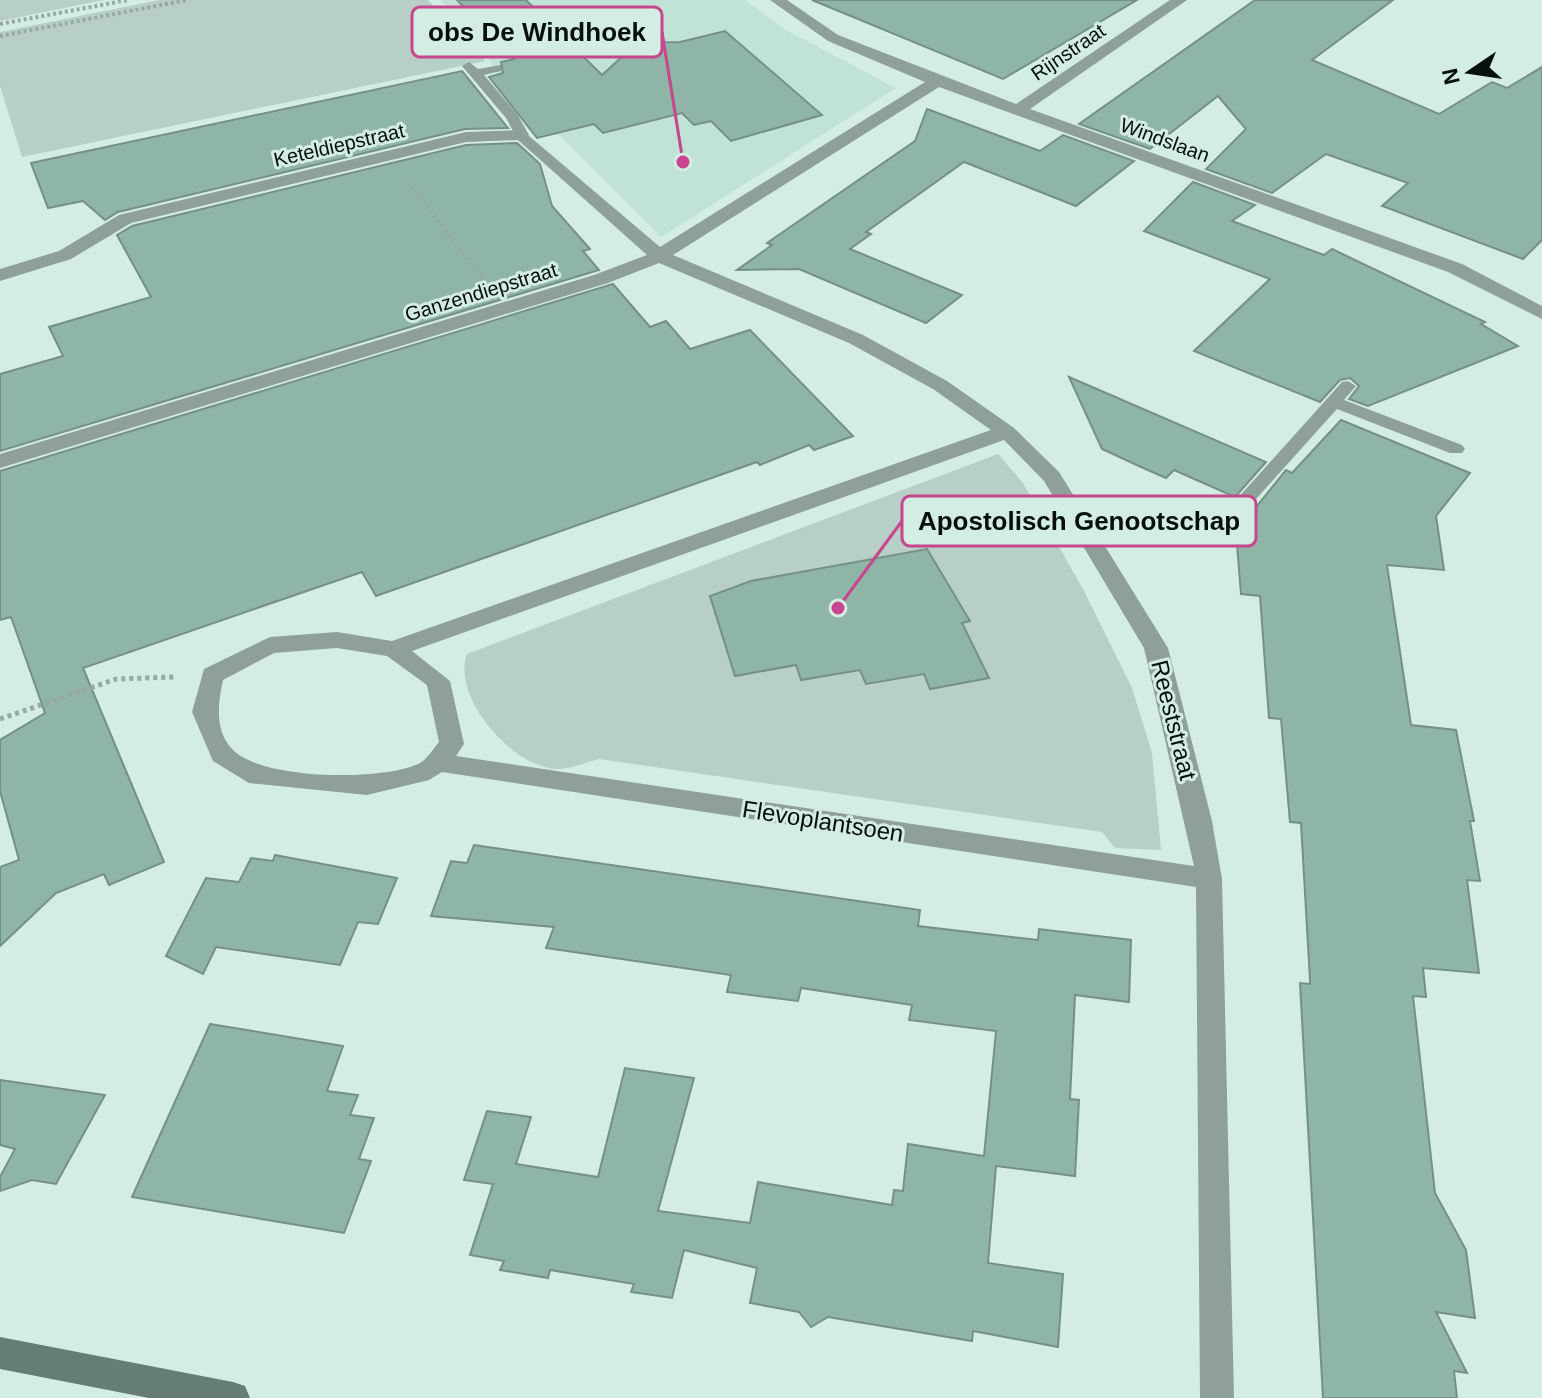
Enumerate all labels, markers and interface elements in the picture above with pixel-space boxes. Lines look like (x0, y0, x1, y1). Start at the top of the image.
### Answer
callout: obs De Windhoek (412, 7, 662, 57)
text: obs De Windhoek (428, 17, 646, 47)
street label: Rijnstraat (1027, 19, 1110, 85)
north arrow (1430, 32, 1510, 112)
text: N (1437, 66, 1465, 87)
street label: Windslaan (1117, 114, 1213, 166)
street label: Keteldiepstraat (272, 119, 407, 171)
street label: Ganzendiepstraat (402, 258, 560, 326)
callout: Apostolisch Genootschap (902, 496, 1256, 546)
text: Apostolisch Genootschap (918, 506, 1240, 536)
street label: Reeststraat (1146, 657, 1202, 783)
street label: Flevoplantsoen (740, 795, 906, 847)

